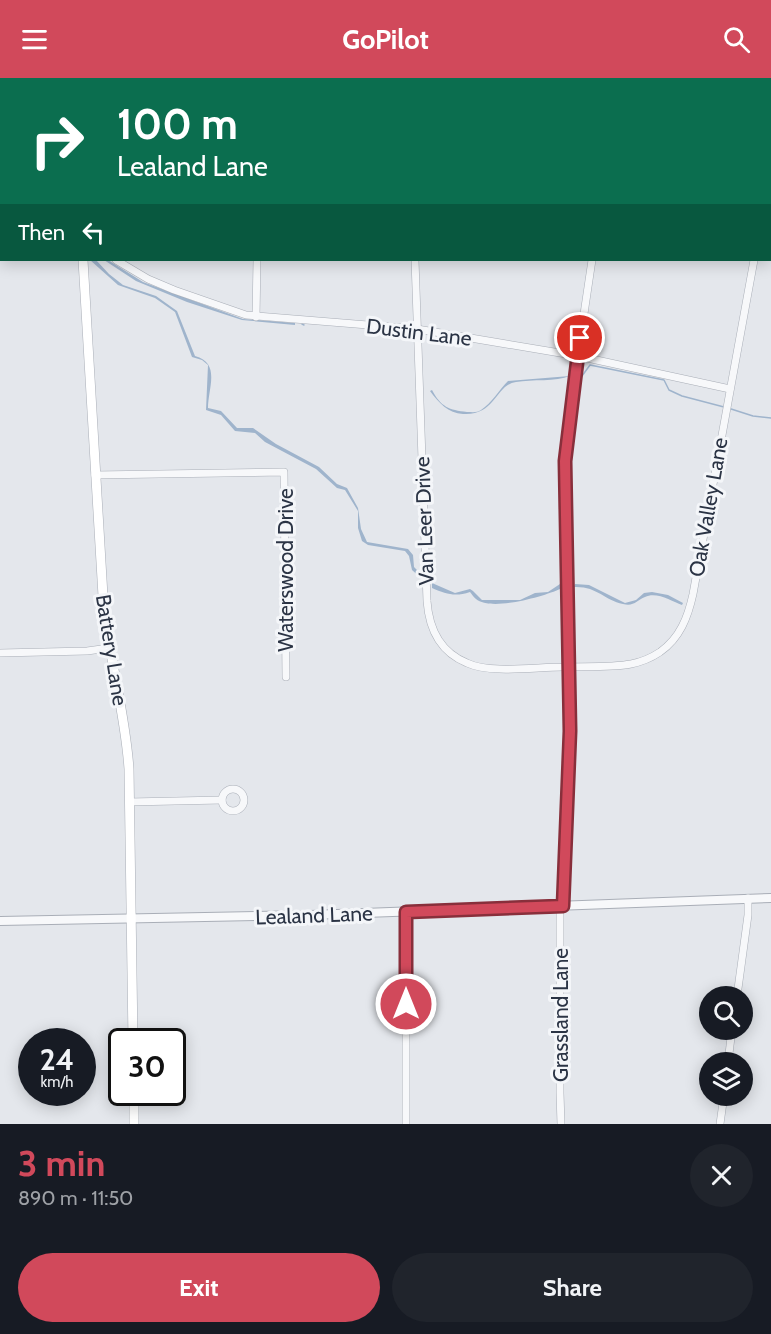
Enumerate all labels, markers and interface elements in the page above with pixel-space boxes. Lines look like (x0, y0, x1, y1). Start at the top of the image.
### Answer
icon: menu (18, 23, 51, 56)
text: GoPilot (342, 23, 429, 56)
icon: search (720, 23, 753, 56)
text: 100 m (117, 98, 238, 150)
icon: right (18, 102, 96, 180)
text: Lealand Lane (117, 150, 268, 183)
icon: left (77, 216, 110, 249)
text: Then (18, 219, 65, 246)
pin (554, 312, 605, 363)
street label: Dustin Lane (365, 313, 473, 351)
icon: arrive (563, 321, 596, 354)
street label: Oak Valley Lane (683, 435, 733, 579)
street label: Van Leer Drive (409, 456, 439, 586)
street label: Waterswood Drive (273, 488, 298, 652)
street label: Battery Lane (91, 593, 133, 708)
street label: Lealand Lane (255, 900, 373, 930)
street label: Grassland Lane (548, 948, 573, 1082)
position arrow (374, 972, 438, 1036)
map controls (699, 986, 753, 1106)
button: search (699, 986, 753, 1040)
speed limit sign: 30 (108, 1028, 186, 1106)
text: 24 (40, 1041, 74, 1078)
button: layers (699, 1052, 753, 1106)
text: km/h (41, 1073, 73, 1091)
text: 3 min (18, 1141, 105, 1185)
button: close (690, 1144, 753, 1207)
text: 890 m · 11:50 (18, 1186, 133, 1210)
button: Exit (18, 1253, 380, 1322)
button: Share (392, 1253, 753, 1322)

